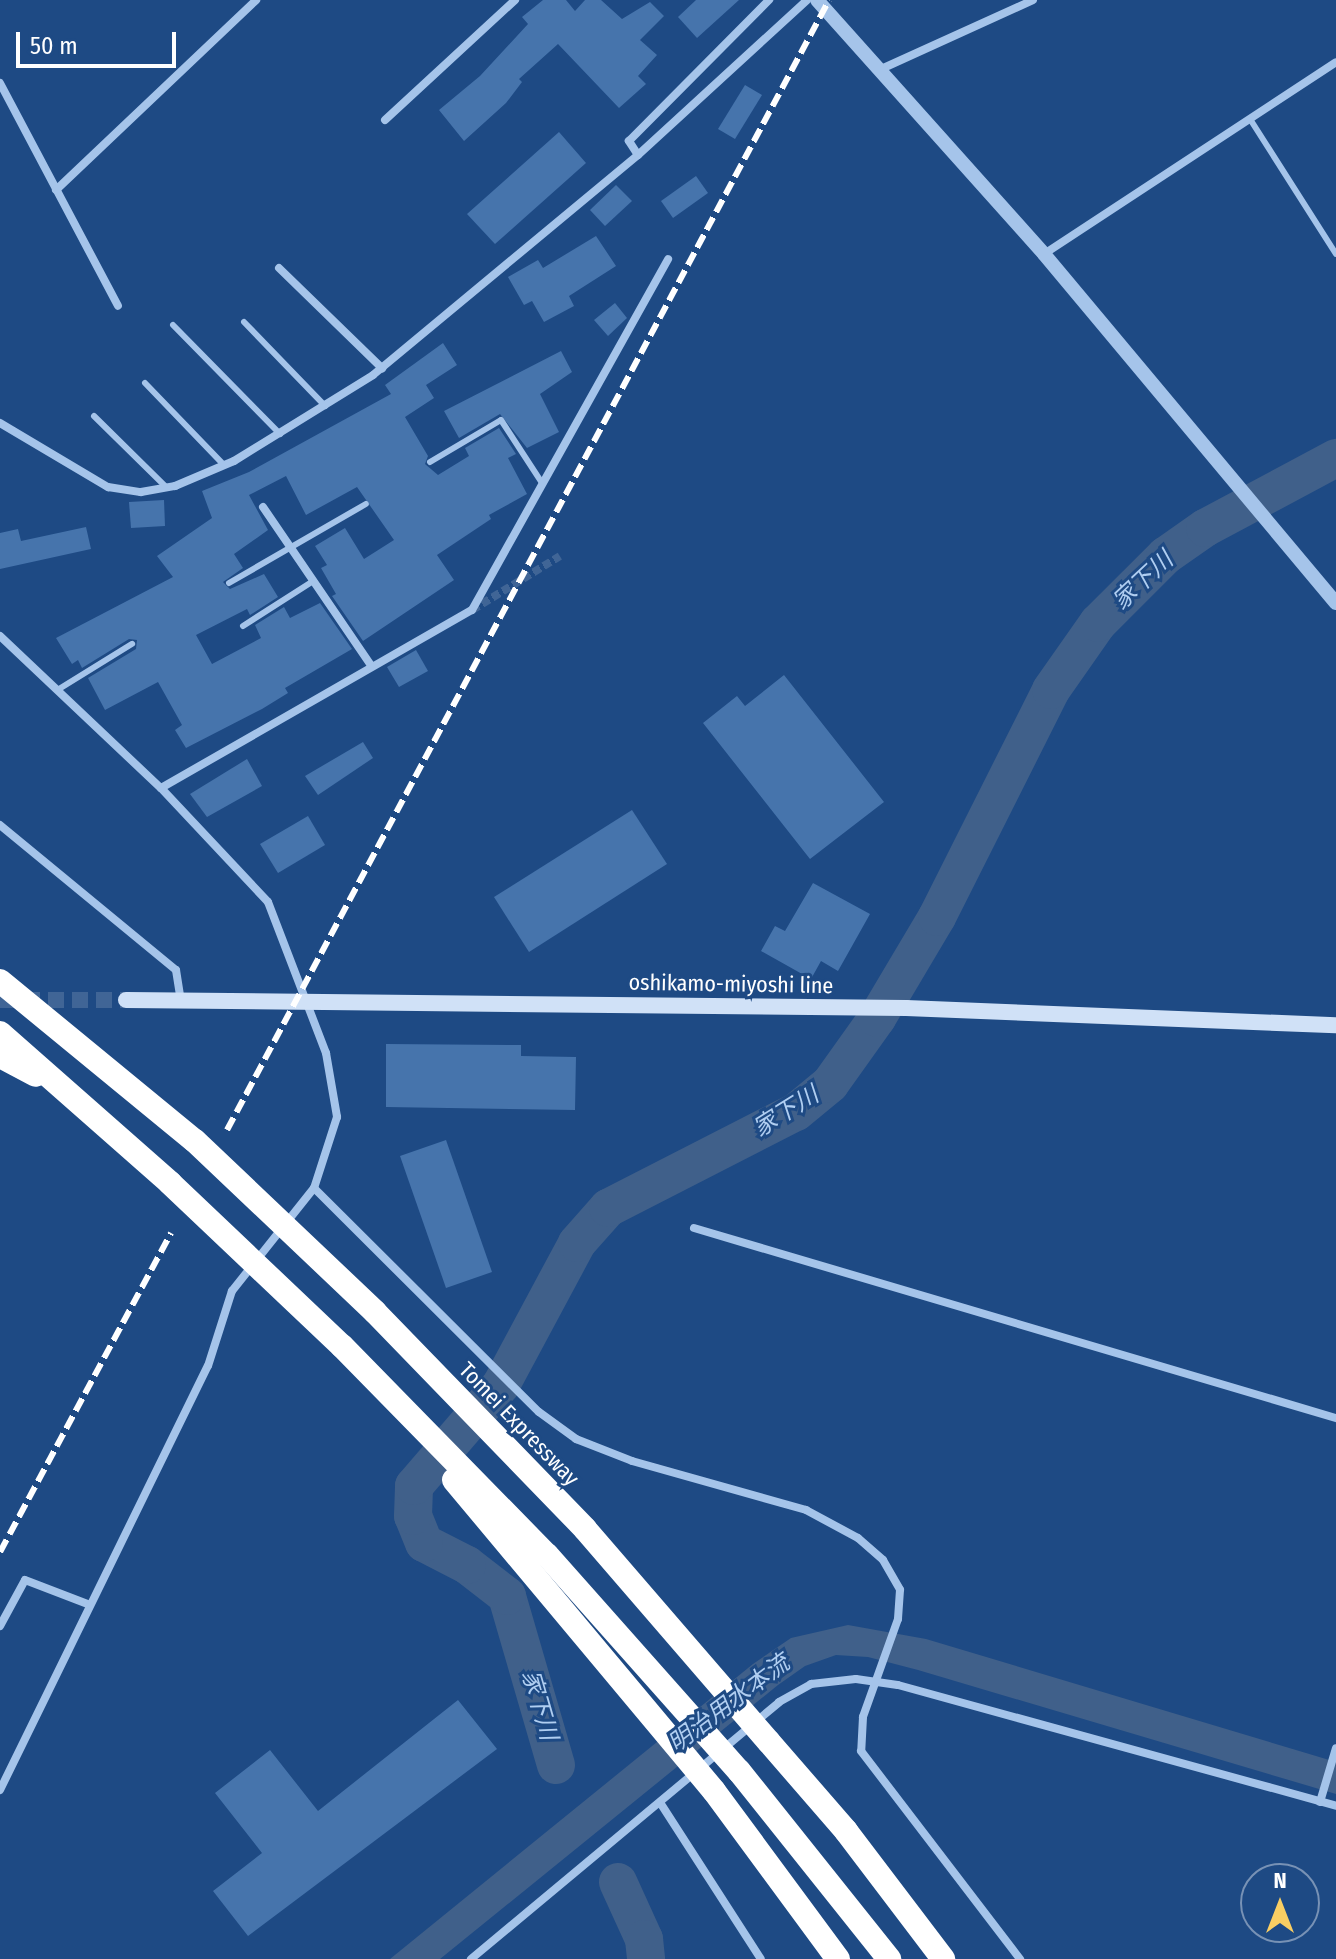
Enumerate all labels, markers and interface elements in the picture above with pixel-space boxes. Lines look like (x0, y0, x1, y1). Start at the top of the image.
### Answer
scale bar (20, 16, 180, 66)
text: 50 m (30, 32, 78, 60)
water label: 家下川 (1107, 546, 1179, 616)
street label: oshikamo-miyoshi line (628, 969, 834, 999)
water label: 家下川 (748, 1081, 824, 1143)
street label: Tomei Expressway (453, 1357, 585, 1491)
water label: 明治用水本流 (663, 1649, 795, 1759)
water label: 家下川 (515, 1666, 563, 1744)
north arrow (1240, 1863, 1320, 1943)
text: N (1273, 1867, 1287, 1894)

